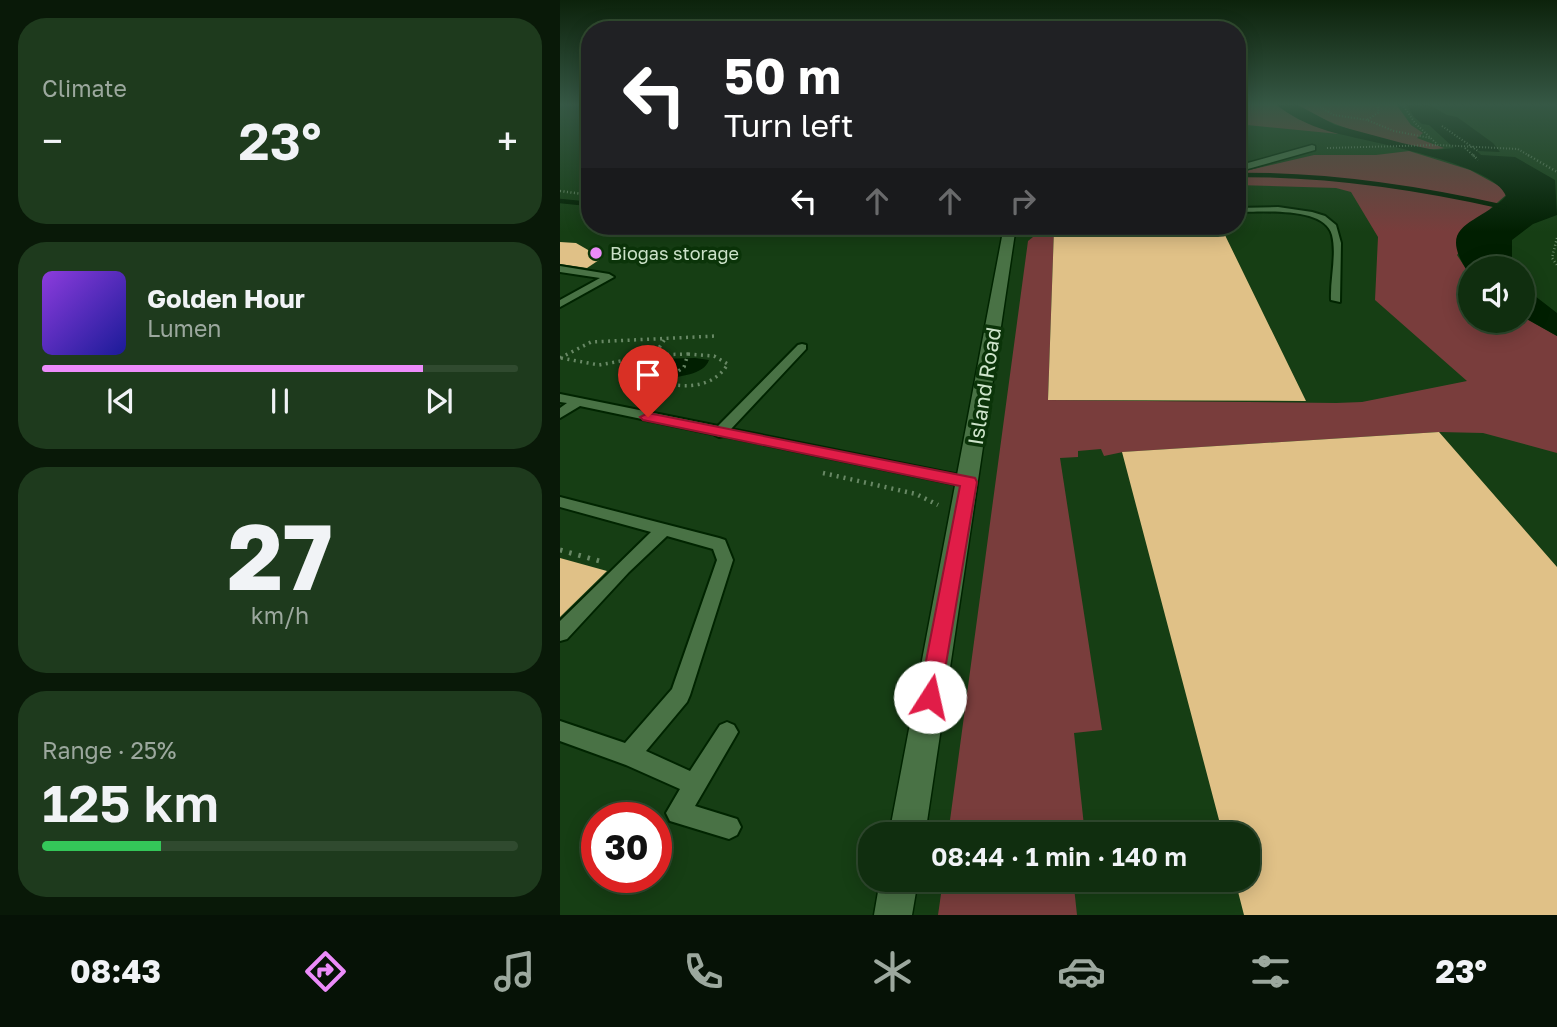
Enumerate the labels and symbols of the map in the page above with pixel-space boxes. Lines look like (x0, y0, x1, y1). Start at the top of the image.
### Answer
place label: Biogas storage (610, 242, 739, 264)
marker: Biogas storage (588, 245, 604, 261)
street label: Island Road (962, 325, 1006, 447)
pin (618, 345, 678, 417)
position arrow (893, 660, 967, 734)
speed limit sign: 30 (581, 802, 672, 893)

